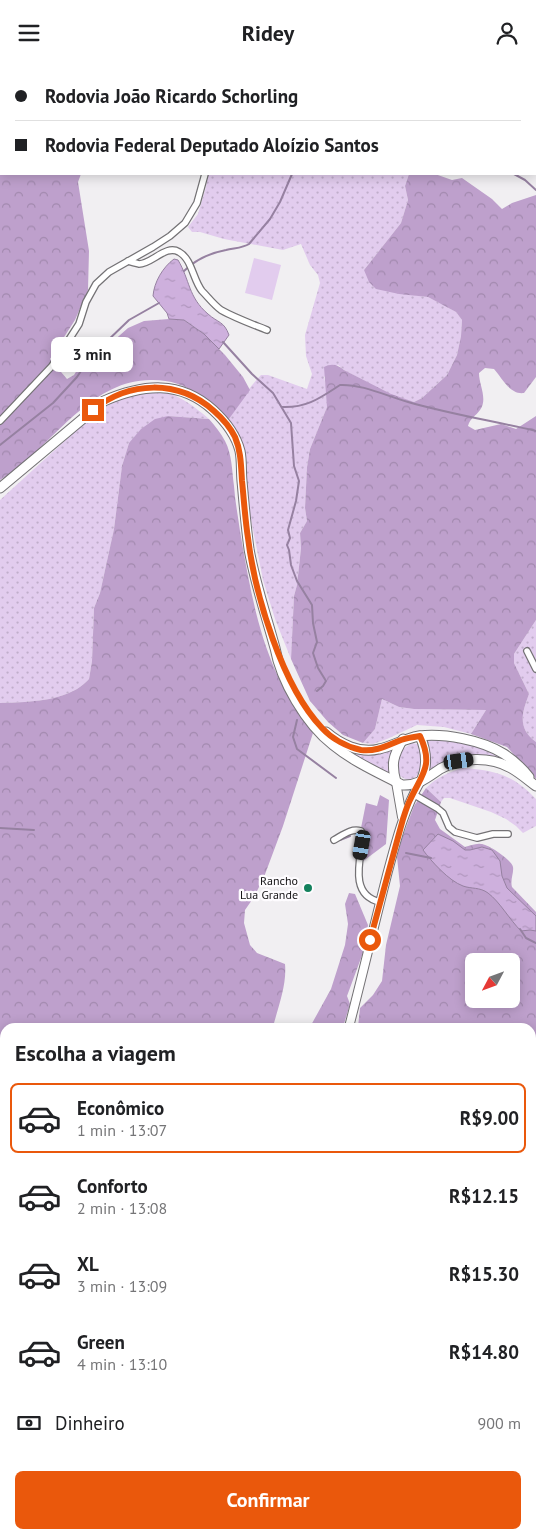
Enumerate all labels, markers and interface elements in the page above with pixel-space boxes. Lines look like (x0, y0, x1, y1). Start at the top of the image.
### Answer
icon: menu (15, 19, 43, 47)
text: Ridey (242, 19, 294, 47)
icon: person (493, 19, 521, 47)
text: Rodovia João Ricardo Schorling (45, 84, 298, 108)
text: Rodovia Federal Deputado Aloízio Santos (45, 133, 379, 157)
callout: 3 min (52, 337, 134, 373)
text: 3 min (72, 344, 112, 364)
route end (82, 399, 104, 421)
car (443, 751, 474, 771)
car (352, 829, 371, 861)
place label: Rancho Lua Grande (240, 873, 298, 902)
marker: Rancho Lua Grande (302, 882, 314, 894)
route start (359, 929, 381, 951)
north arrow (465, 953, 520, 1007)
map controls (465, 953, 520, 1008)
text: Escolha a viagem (15, 1039, 176, 1067)
icon: car (17, 1096, 62, 1141)
text: Econômico (77, 1096, 164, 1120)
text: R$9.00 (460, 1106, 519, 1130)
text: 1 min · 13:07 (77, 1120, 167, 1140)
icon: car (17, 1174, 62, 1219)
text: Conforto (77, 1174, 148, 1198)
text: R$12.15 (449, 1184, 519, 1208)
text: 2 min · 13:08 (77, 1198, 167, 1218)
icon: car (17, 1252, 62, 1297)
text: XL (77, 1252, 99, 1276)
text: R$15.30 (449, 1262, 519, 1286)
text: 3 min · 13:09 (77, 1276, 167, 1296)
icon: car (17, 1330, 62, 1375)
text: Green (77, 1330, 125, 1354)
text: R$14.80 (449, 1340, 519, 1364)
text: 4 min · 13:10 (77, 1354, 167, 1374)
icon: cash (15, 1409, 43, 1437)
text: Dinheiro (55, 1411, 125, 1435)
text: 900 m (478, 1413, 521, 1433)
button: Confirmar (15, 1471, 521, 1529)

